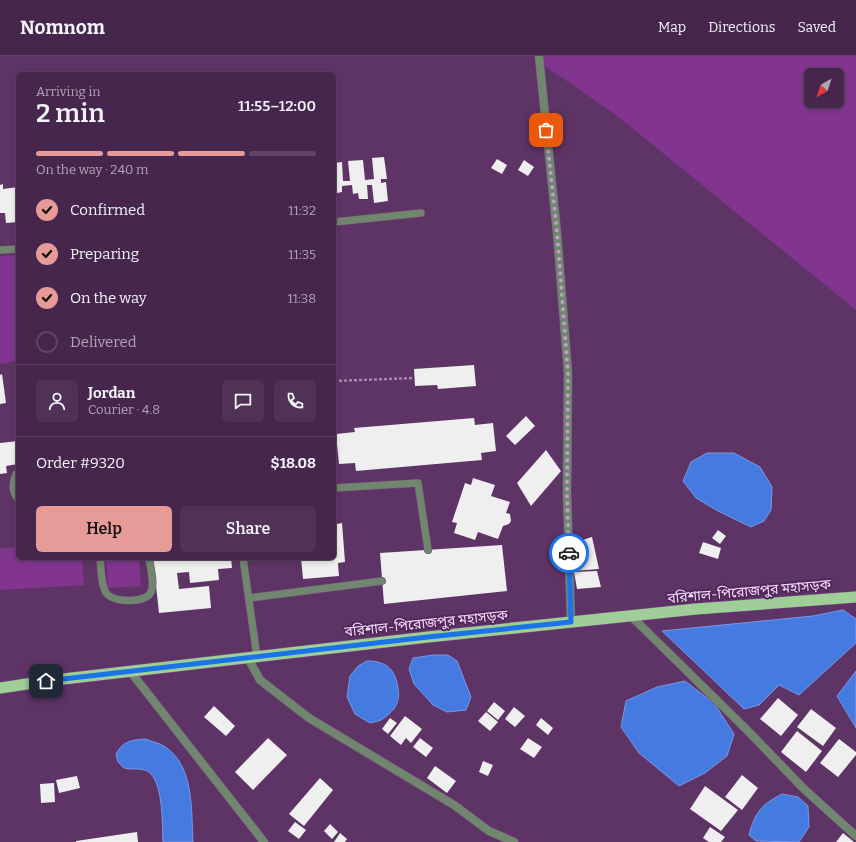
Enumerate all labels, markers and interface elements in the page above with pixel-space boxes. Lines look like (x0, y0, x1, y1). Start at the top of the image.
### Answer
text: Nomnom (20, 16, 105, 39)
text: Map (658, 19, 686, 36)
text: Directions (708, 19, 776, 36)
text: Saved (798, 19, 836, 36)
north arrow (804, 68, 844, 108)
map controls (804, 68, 844, 108)
text: Arriving in (36, 84, 101, 99)
text: 11:55–12:00 (238, 97, 316, 115)
text: 2 min (36, 98, 105, 129)
pin (529, 113, 563, 147)
icon: bag (535, 119, 557, 141)
text: On the way · 240 m (36, 162, 148, 177)
icon: check (36, 199, 58, 221)
text: Confirmed (70, 201, 145, 219)
text: 11:32 (288, 203, 316, 218)
icon: check (36, 243, 58, 265)
text: Preparing (70, 245, 139, 263)
text: 11:35 (288, 247, 316, 262)
icon: check (36, 287, 58, 309)
text: On the way (70, 289, 147, 307)
text: 11:38 (287, 291, 316, 306)
text: Delivered (70, 333, 137, 351)
button: person (36, 380, 78, 422)
button: chat (222, 380, 264, 422)
button: phone (274, 380, 316, 422)
text: Jordan (88, 384, 135, 402)
text: Courier · 4.8 (88, 402, 160, 417)
text: Order #9320 (36, 454, 125, 472)
text: $18.08 (271, 454, 316, 472)
button: Help (36, 506, 172, 552)
button: Share (180, 506, 316, 552)
courier (549, 533, 589, 573)
icon: car (558, 542, 580, 564)
street label: বরিশাল-পিরোজপুর মহাসড়ক (666, 576, 832, 607)
street label: বরিশাল-পিরোজপুর মহাসড়ক (343, 606, 509, 641)
pin (29, 664, 63, 698)
icon: home (35, 670, 57, 692)

